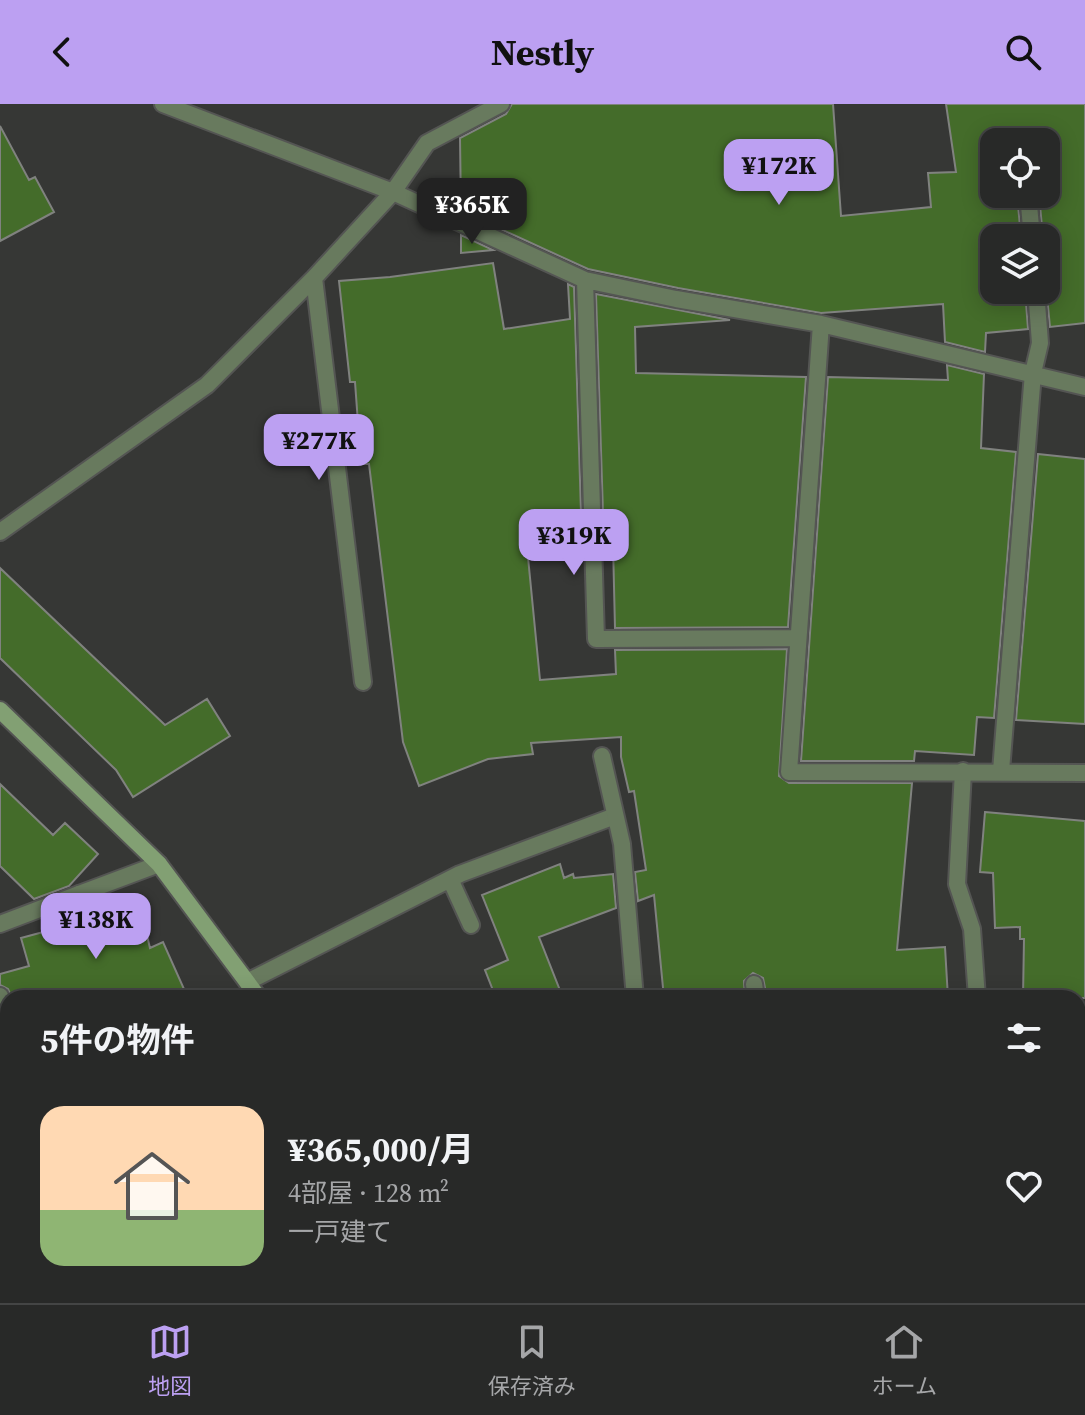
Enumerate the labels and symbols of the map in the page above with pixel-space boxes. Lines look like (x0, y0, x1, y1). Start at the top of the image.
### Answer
pin: ¥172K (723, 139, 835, 207)
pin: ¥365K (416, 178, 528, 246)
pin: ¥277K (263, 414, 375, 482)
pin: ¥319K (518, 509, 630, 577)
pin: ¥138K (40, 893, 152, 961)

